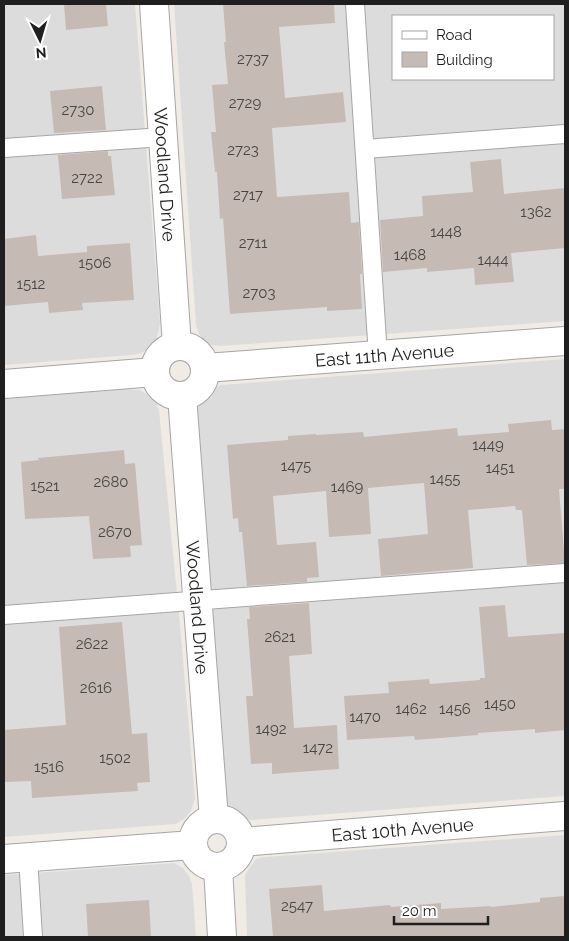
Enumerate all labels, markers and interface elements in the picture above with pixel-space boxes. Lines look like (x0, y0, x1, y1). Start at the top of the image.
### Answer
north arrow (15, 15, 65, 65)
legend (392, 15, 554, 80)
text: Road (436, 26, 472, 44)
text: N (35, 45, 47, 61)
house number: 2737 (237, 50, 269, 68)
text: Building (436, 51, 493, 69)
house number: 2729 (229, 94, 261, 112)
house number: 2730 (61, 101, 95, 119)
street label: Woodland Drive (150, 107, 180, 243)
house number: 2723 (227, 141, 259, 159)
house number: 2722 (71, 169, 103, 187)
house number: 2717 (233, 186, 263, 204)
house number: 1362 (520, 203, 552, 221)
house number: 1448 (430, 223, 462, 241)
house number: 2711 (239, 234, 268, 252)
house number: 1468 (394, 246, 426, 264)
house number: 1444 (478, 251, 509, 269)
house number: 1506 (79, 254, 111, 272)
house number: 1512 (17, 275, 46, 293)
house number: 2703 (243, 284, 275, 302)
street label: East 11th Avenue (314, 339, 455, 370)
house number: 1449 (472, 436, 504, 454)
house number: 1475 (281, 457, 311, 475)
house number: 1451 (485, 459, 515, 477)
house number: 1455 (430, 470, 460, 488)
house number: 2680 (94, 473, 128, 491)
house number: 1521 (31, 477, 60, 495)
house number: 1469 (331, 478, 363, 496)
house number: 2670 (98, 523, 132, 541)
street label: Woodland Drive (182, 540, 214, 676)
house number: 2621 (264, 628, 296, 646)
house number: 2622 (76, 635, 108, 653)
house number: 2616 (80, 679, 112, 697)
house number: 1450 (484, 695, 516, 713)
house number: 1462 (395, 700, 427, 718)
house number: 1456 (439, 700, 471, 718)
house number: 1470 (349, 708, 381, 726)
house number: 1492 (255, 720, 287, 738)
house number: 1472 (303, 739, 333, 757)
house number: 1502 (99, 749, 131, 767)
house number: 1516 (34, 758, 64, 776)
street label: East 10th Avenue (331, 813, 475, 845)
scale bar (394, 894, 488, 926)
house number: 2547 (281, 897, 313, 915)
text: 20 m (402, 902, 437, 920)

